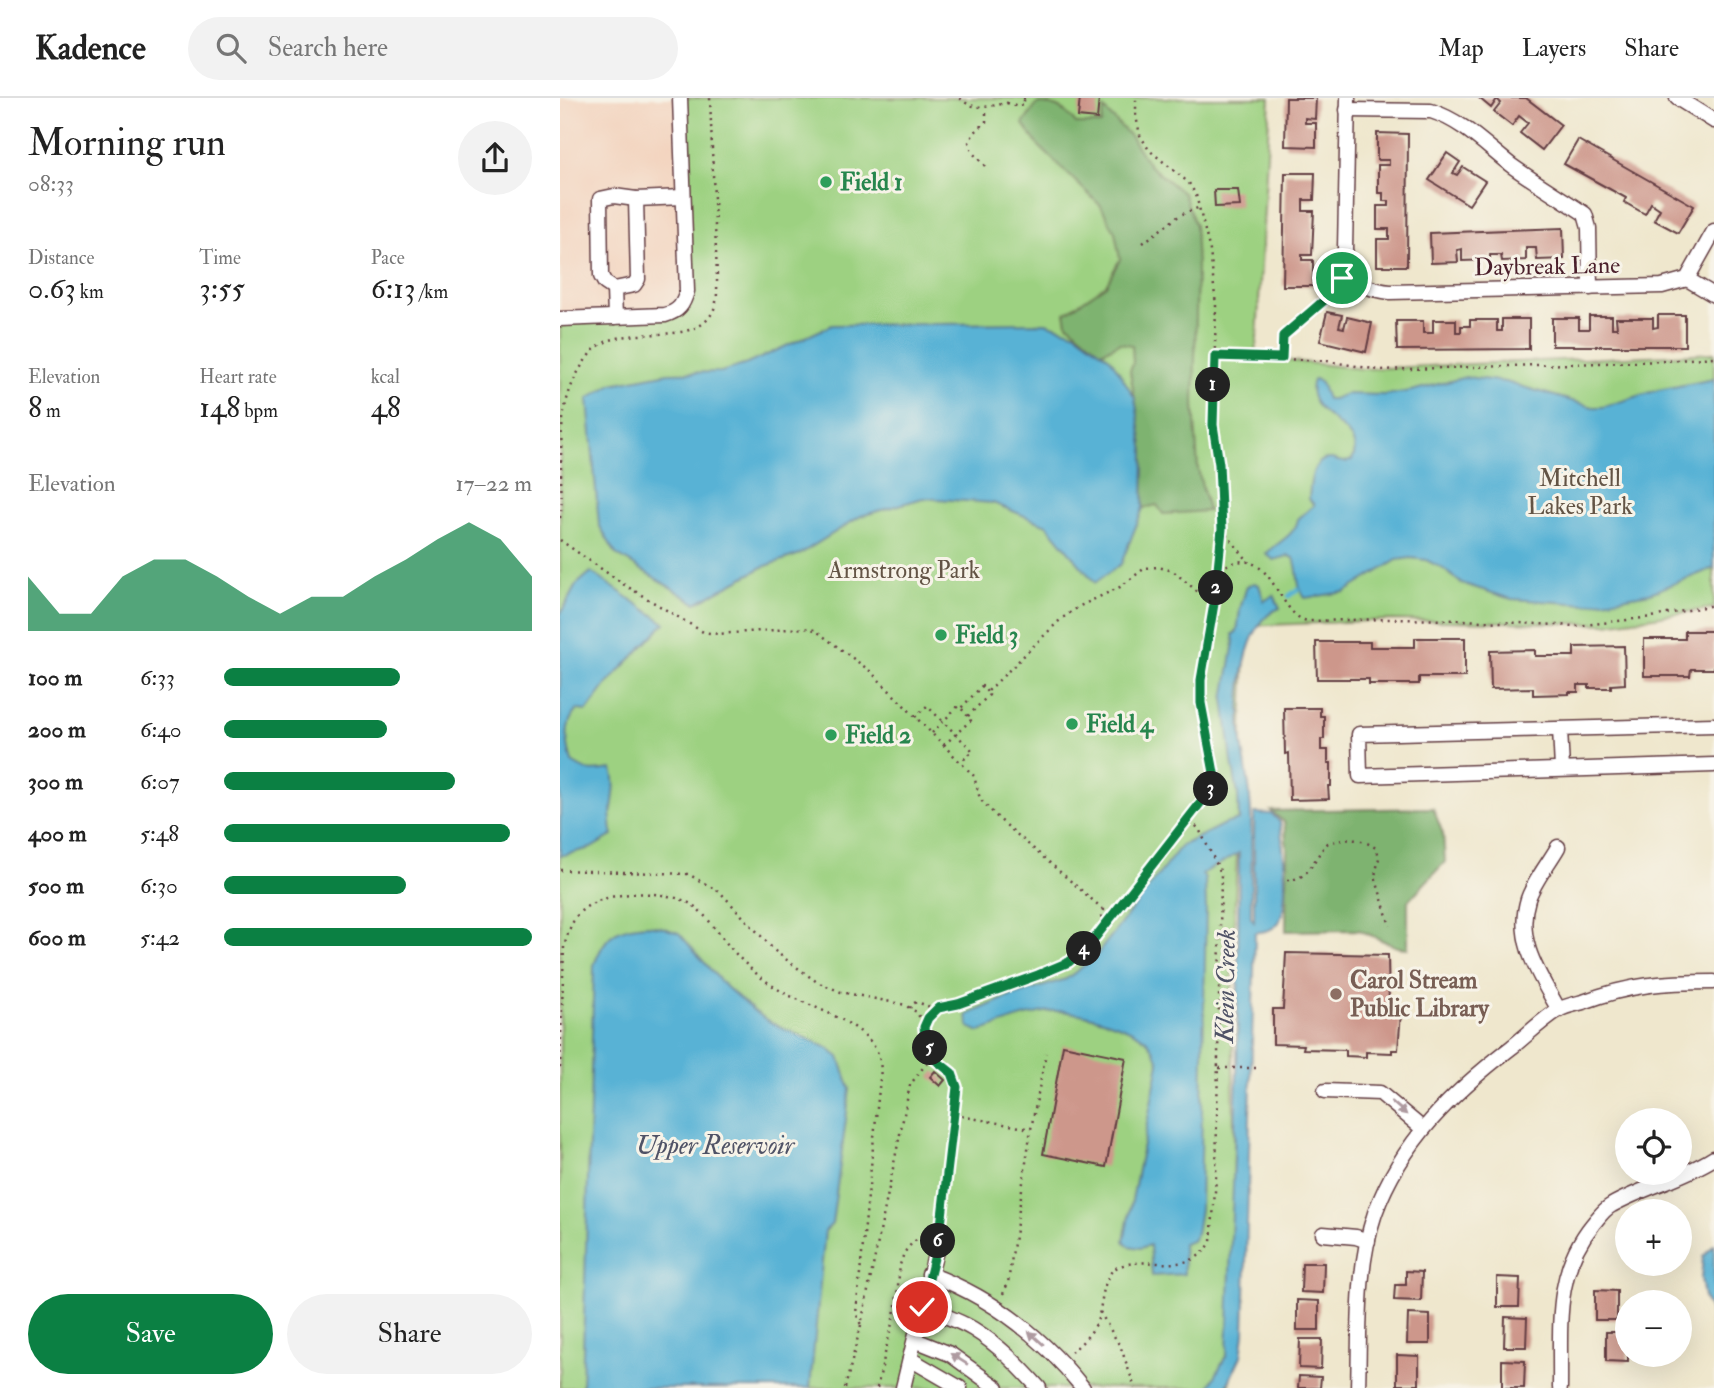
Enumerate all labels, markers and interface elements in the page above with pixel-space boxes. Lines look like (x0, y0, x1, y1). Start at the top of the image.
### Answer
search box (188, 17, 678, 80)
text: Kadence (35, 28, 146, 69)
icon: search (212, 29, 250, 67)
text: Search here (268, 32, 388, 64)
text: Map (1439, 33, 1484, 64)
text: Layers (1522, 33, 1586, 64)
text: Share (1624, 33, 1679, 64)
text: Morning run (28, 119, 226, 167)
button: share (458, 121, 532, 195)
place label: Field 1 (840, 167, 903, 198)
text: 08:33 (28, 169, 74, 198)
marker: Field 1 (818, 174, 834, 190)
text: Distance (28, 246, 94, 270)
text: Time (199, 246, 241, 270)
text: Pace (371, 246, 405, 270)
pin (1312, 248, 1372, 308)
street label: Daybreak Lane (1474, 250, 1620, 283)
icon: arrive (1323, 259, 1361, 297)
text: 0.63 (28, 270, 76, 307)
text: 3:55 (199, 270, 245, 307)
text: 6:13 (371, 270, 415, 307)
text: km (76, 280, 104, 304)
text: /km (415, 280, 448, 304)
text: Elevation (28, 365, 100, 389)
text: Heart rate (199, 365, 277, 389)
text: kcal (371, 365, 400, 389)
pin: 1 (1196, 368, 1230, 402)
text: 1 (1209, 372, 1216, 396)
text: 8 (28, 389, 42, 426)
text: 148 (199, 389, 240, 426)
text: 48 (371, 389, 401, 426)
text: m (42, 399, 61, 423)
text: bpm (240, 399, 278, 423)
park label: Mitchell Lakes Park (1527, 463, 1633, 522)
text: Elevation (28, 469, 116, 498)
text: 17–22 m (456, 469, 532, 498)
park label: Armstrong Park (827, 555, 981, 586)
pin: 2 (1198, 570, 1234, 606)
text: 2 (1211, 575, 1220, 599)
place label: Field 3 (955, 620, 1018, 651)
marker: Field 3 (933, 627, 949, 643)
text: 100 m (28, 663, 82, 692)
text: 6:33 (140, 663, 175, 692)
place label: Field 4 (1086, 709, 1155, 740)
text: 200 m (28, 715, 86, 744)
text: 6:40 (140, 715, 181, 744)
marker: Field 4 (1064, 716, 1080, 732)
place label: Field 2 (845, 720, 911, 751)
marker: Field 2 (823, 727, 839, 743)
text: 300 m (28, 767, 83, 796)
text: 6:07 (140, 767, 180, 796)
pin: 3 (1194, 772, 1228, 806)
text: 3 (1207, 776, 1214, 800)
text: 400 m (28, 819, 87, 848)
text: 5:48 (140, 819, 179, 848)
text: 500 m (28, 871, 84, 900)
text: 6:30 (140, 871, 178, 900)
text: 600 m (28, 923, 86, 952)
text: 5:42 (140, 923, 180, 952)
water label: Klein Creek (1209, 929, 1243, 1045)
pin: 4 (1066, 932, 1102, 966)
text: 4 (1078, 936, 1089, 960)
place label: Carol Stream Public Library (1350, 965, 1490, 1024)
marker: Carol Stream Public Library (1328, 986, 1344, 1002)
pin: 5 (912, 1030, 948, 1066)
text: 5 (925, 1035, 934, 1059)
one-way arrow (1390, 1100, 1407, 1116)
map controls (1615, 1108, 1692, 1367)
button: locate (1615, 1108, 1692, 1185)
water label: Upper Reservoir (636, 1130, 796, 1162)
button: + (1615, 1199, 1692, 1276)
pin: 6 (920, 1224, 956, 1258)
text: 6 (933, 1228, 942, 1252)
pin (892, 1277, 952, 1337)
icon: check (903, 1288, 941, 1326)
button: − (1615, 1290, 1692, 1367)
button: Save (28, 1294, 273, 1374)
button: Share (287, 1294, 532, 1374)
one-way arrow (1027, 1330, 1045, 1346)
one-way arrow (949, 1353, 969, 1366)

